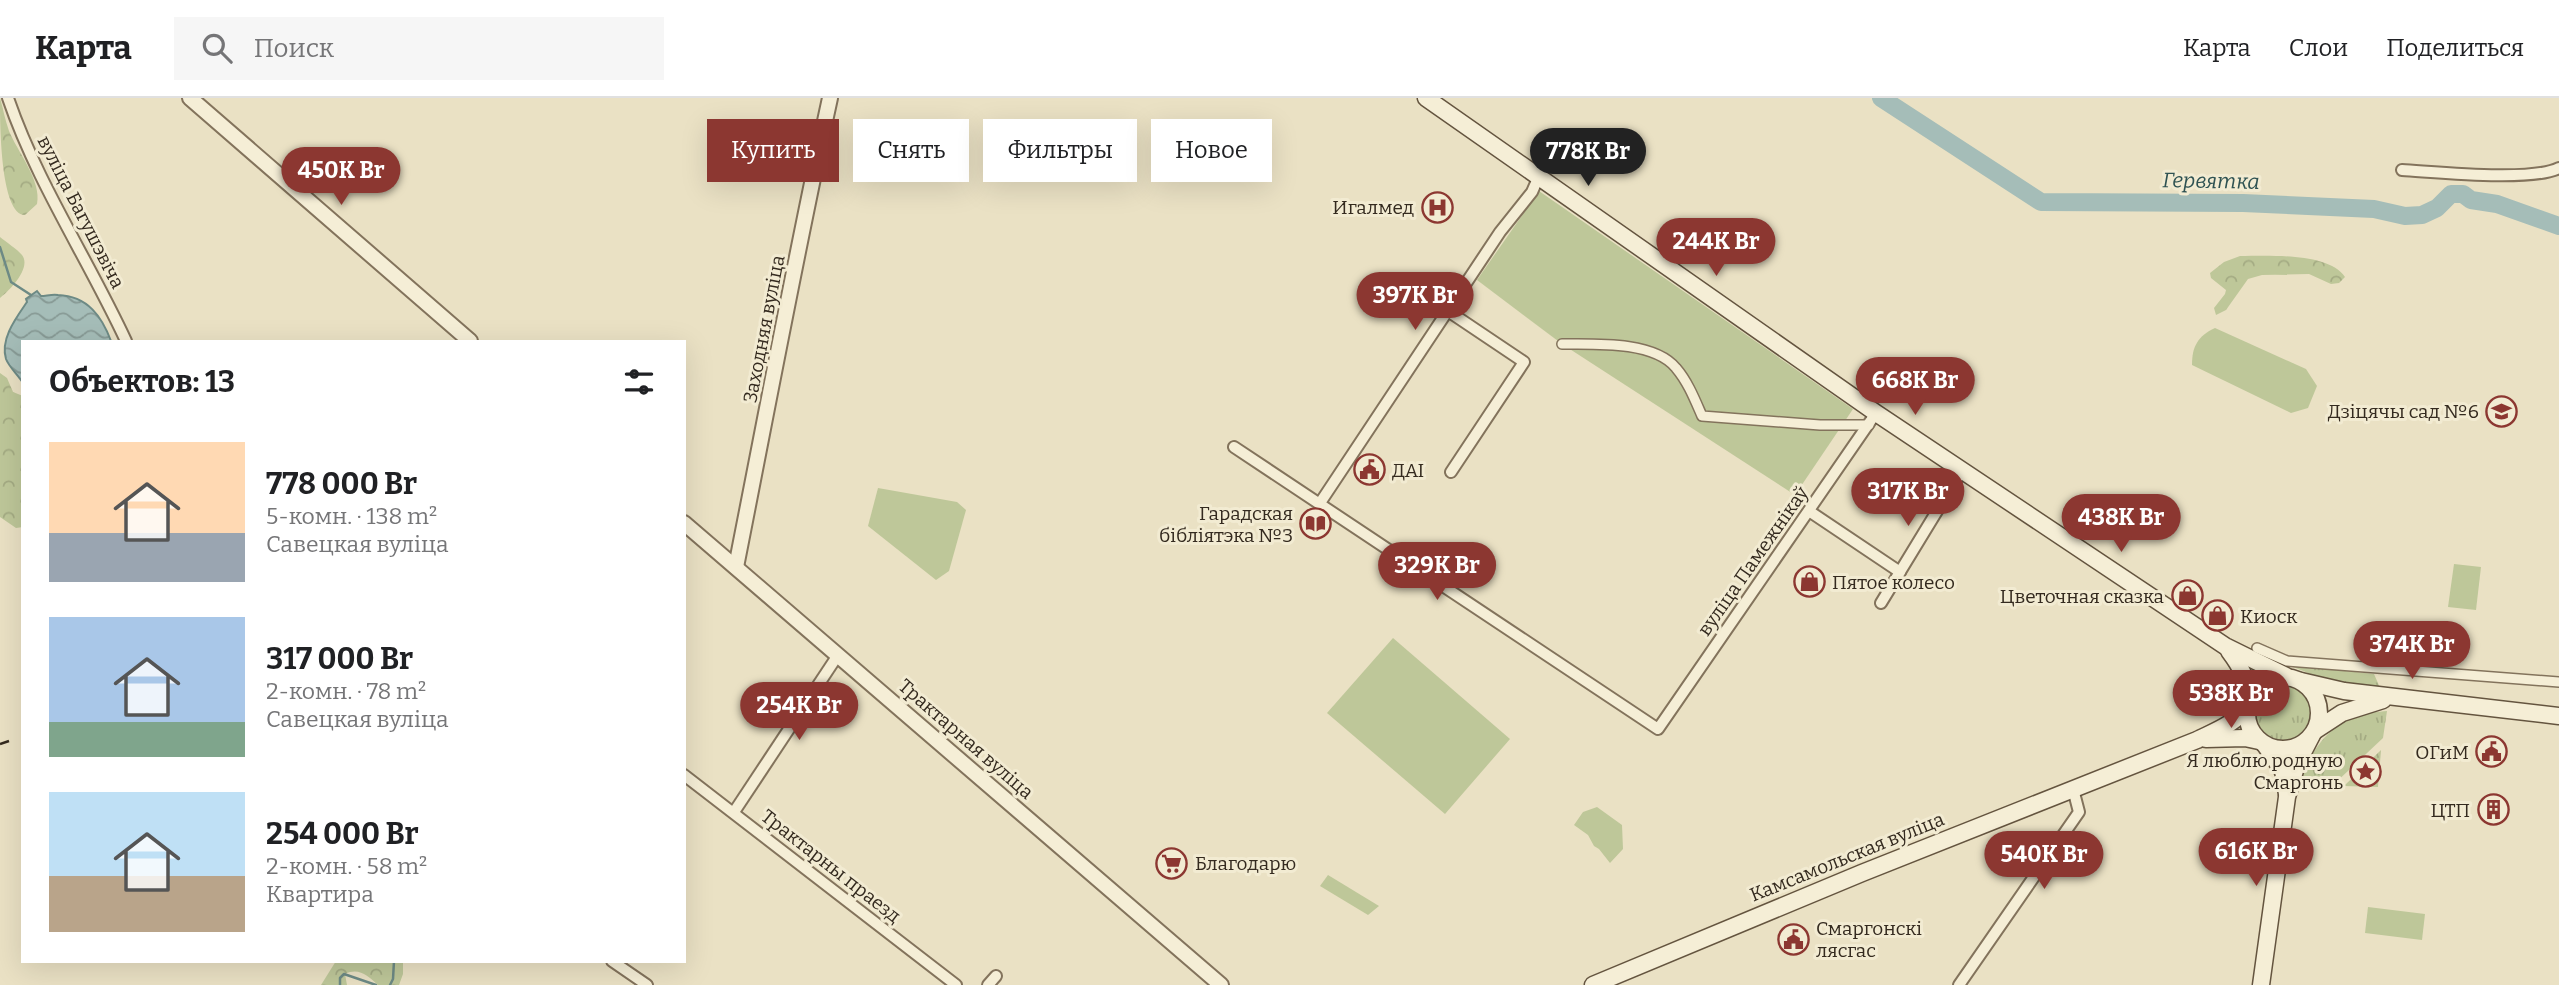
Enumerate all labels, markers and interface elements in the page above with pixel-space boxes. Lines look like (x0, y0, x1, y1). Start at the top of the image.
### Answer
search box (174, 17, 664, 80)
text: Карта (35, 28, 132, 68)
icon: search (198, 29, 236, 67)
text: Поиск (254, 33, 334, 64)
text: Карта (2183, 34, 2251, 62)
text: Слои (2289, 34, 2348, 62)
text: Поделиться (2386, 34, 2524, 62)
chip: Купить (707, 119, 839, 182)
chip: Снять (853, 119, 969, 182)
chip: Фильтры (983, 119, 1137, 182)
chip: Новое (1151, 119, 1272, 182)
pin: 778K Br (1523, 129, 1653, 188)
street label: вуліца Багушэвіча (33, 132, 130, 293)
text: 778K Br (1546, 137, 1630, 165)
pin: 450K Br (276, 148, 406, 207)
text: 450K Br (297, 156, 385, 184)
water label: Гервятка (2162, 167, 2260, 195)
hospital icon: Игалмед (1420, 190, 1454, 224)
place label: Игалмед (1332, 196, 1415, 219)
pin: 244K Br (1651, 218, 1781, 278)
text: 244K Br (1672, 227, 1760, 255)
street label: Заходняя вуліца (738, 253, 790, 405)
pin: 397K Br (1350, 272, 1480, 332)
text: 397K Br (1373, 281, 1457, 309)
pin: 668K Br (1850, 358, 1980, 417)
icon: filters (620, 363, 658, 401)
text: Объектов: 13 (49, 364, 235, 400)
text: 668K Br (1872, 366, 1958, 394)
school or university icon: Дзіцячы сад №6 (2485, 394, 2519, 428)
place label: Дзіцячы сад №6 (2328, 400, 2479, 423)
public building icon: ДАІ (1352, 453, 1386, 487)
place label: ДАІ (1392, 459, 1424, 482)
text: 778 000 Br (266, 466, 417, 502)
pin: 317K Br (1843, 468, 1973, 528)
icon: home (105, 470, 189, 554)
text: 317K Br (1867, 477, 1949, 505)
street label: вуліца Памежнікаў (1693, 481, 1814, 640)
pin: 438K Br (2056, 494, 2186, 554)
text: 5-комн. · 138 m² (266, 502, 437, 530)
place label: Гарадская бібліятэка №3 (1159, 502, 1293, 547)
text: 438K Br (2078, 503, 2164, 531)
library icon: Гарадская бібліятэка №3 (1299, 507, 1333, 541)
text: Савецкая вуліца (266, 530, 449, 558)
pin: 329K Br (1372, 542, 1502, 602)
text: 329K Br (1394, 551, 1480, 579)
shop icon: Пятое колесо (1792, 565, 1826, 599)
place label: Пятое колесо (1832, 571, 1955, 594)
shop icon: Цветочная сказка (2170, 579, 2204, 613)
place label: Цветочная сказка (2000, 585, 2165, 608)
shop icon: Киоск (2200, 599, 2234, 633)
place label: Киоск (2240, 605, 2298, 628)
pin: 374K Br (2347, 622, 2477, 681)
text: 374K Br (2369, 630, 2455, 658)
text: 317 000 Br (266, 641, 413, 677)
icon: home (105, 645, 189, 729)
pin: 538K Br (2166, 670, 2296, 730)
street label: Трактарная вуліца (894, 674, 1039, 804)
text: 2-комн. · 78 m² (266, 677, 426, 705)
text: 538K Br (2189, 679, 2273, 707)
pin: 254K Br (734, 682, 864, 742)
text: 254K Br (756, 691, 842, 719)
text: Савецкая вуліца (266, 705, 449, 733)
public building icon: ОГиМ (2475, 735, 2509, 769)
place label: ОГиМ (2415, 741, 2469, 764)
place label: Я люблю родную Смаргонь (2186, 749, 2343, 794)
place icon: Я люблю родную Смаргонь (2349, 754, 2383, 788)
building icon: ЦТП (2476, 793, 2510, 827)
place label: ЦТП (2431, 799, 2470, 822)
street label: Трактарны праезд (757, 804, 906, 928)
street label: Камсамольская вуліца (1747, 807, 1948, 907)
text: 254 000 Br (266, 816, 419, 852)
icon: home (105, 820, 189, 904)
pin: 616K Br (2191, 828, 2321, 888)
pin: 540K Br (1979, 832, 2109, 891)
text: 616K Br (2215, 837, 2297, 865)
text: 540K Br (2000, 840, 2088, 868)
supermarket icon: Благодарю (1155, 846, 1189, 880)
text: 2-комн. · 58 m² (266, 852, 427, 880)
place label: Благодарю (1195, 852, 1296, 875)
text: Квартира (266, 880, 374, 908)
place label: Смаргонскі лясгас (1816, 917, 1922, 962)
public building icon: Смаргонскі лясгас (1776, 922, 1810, 956)

